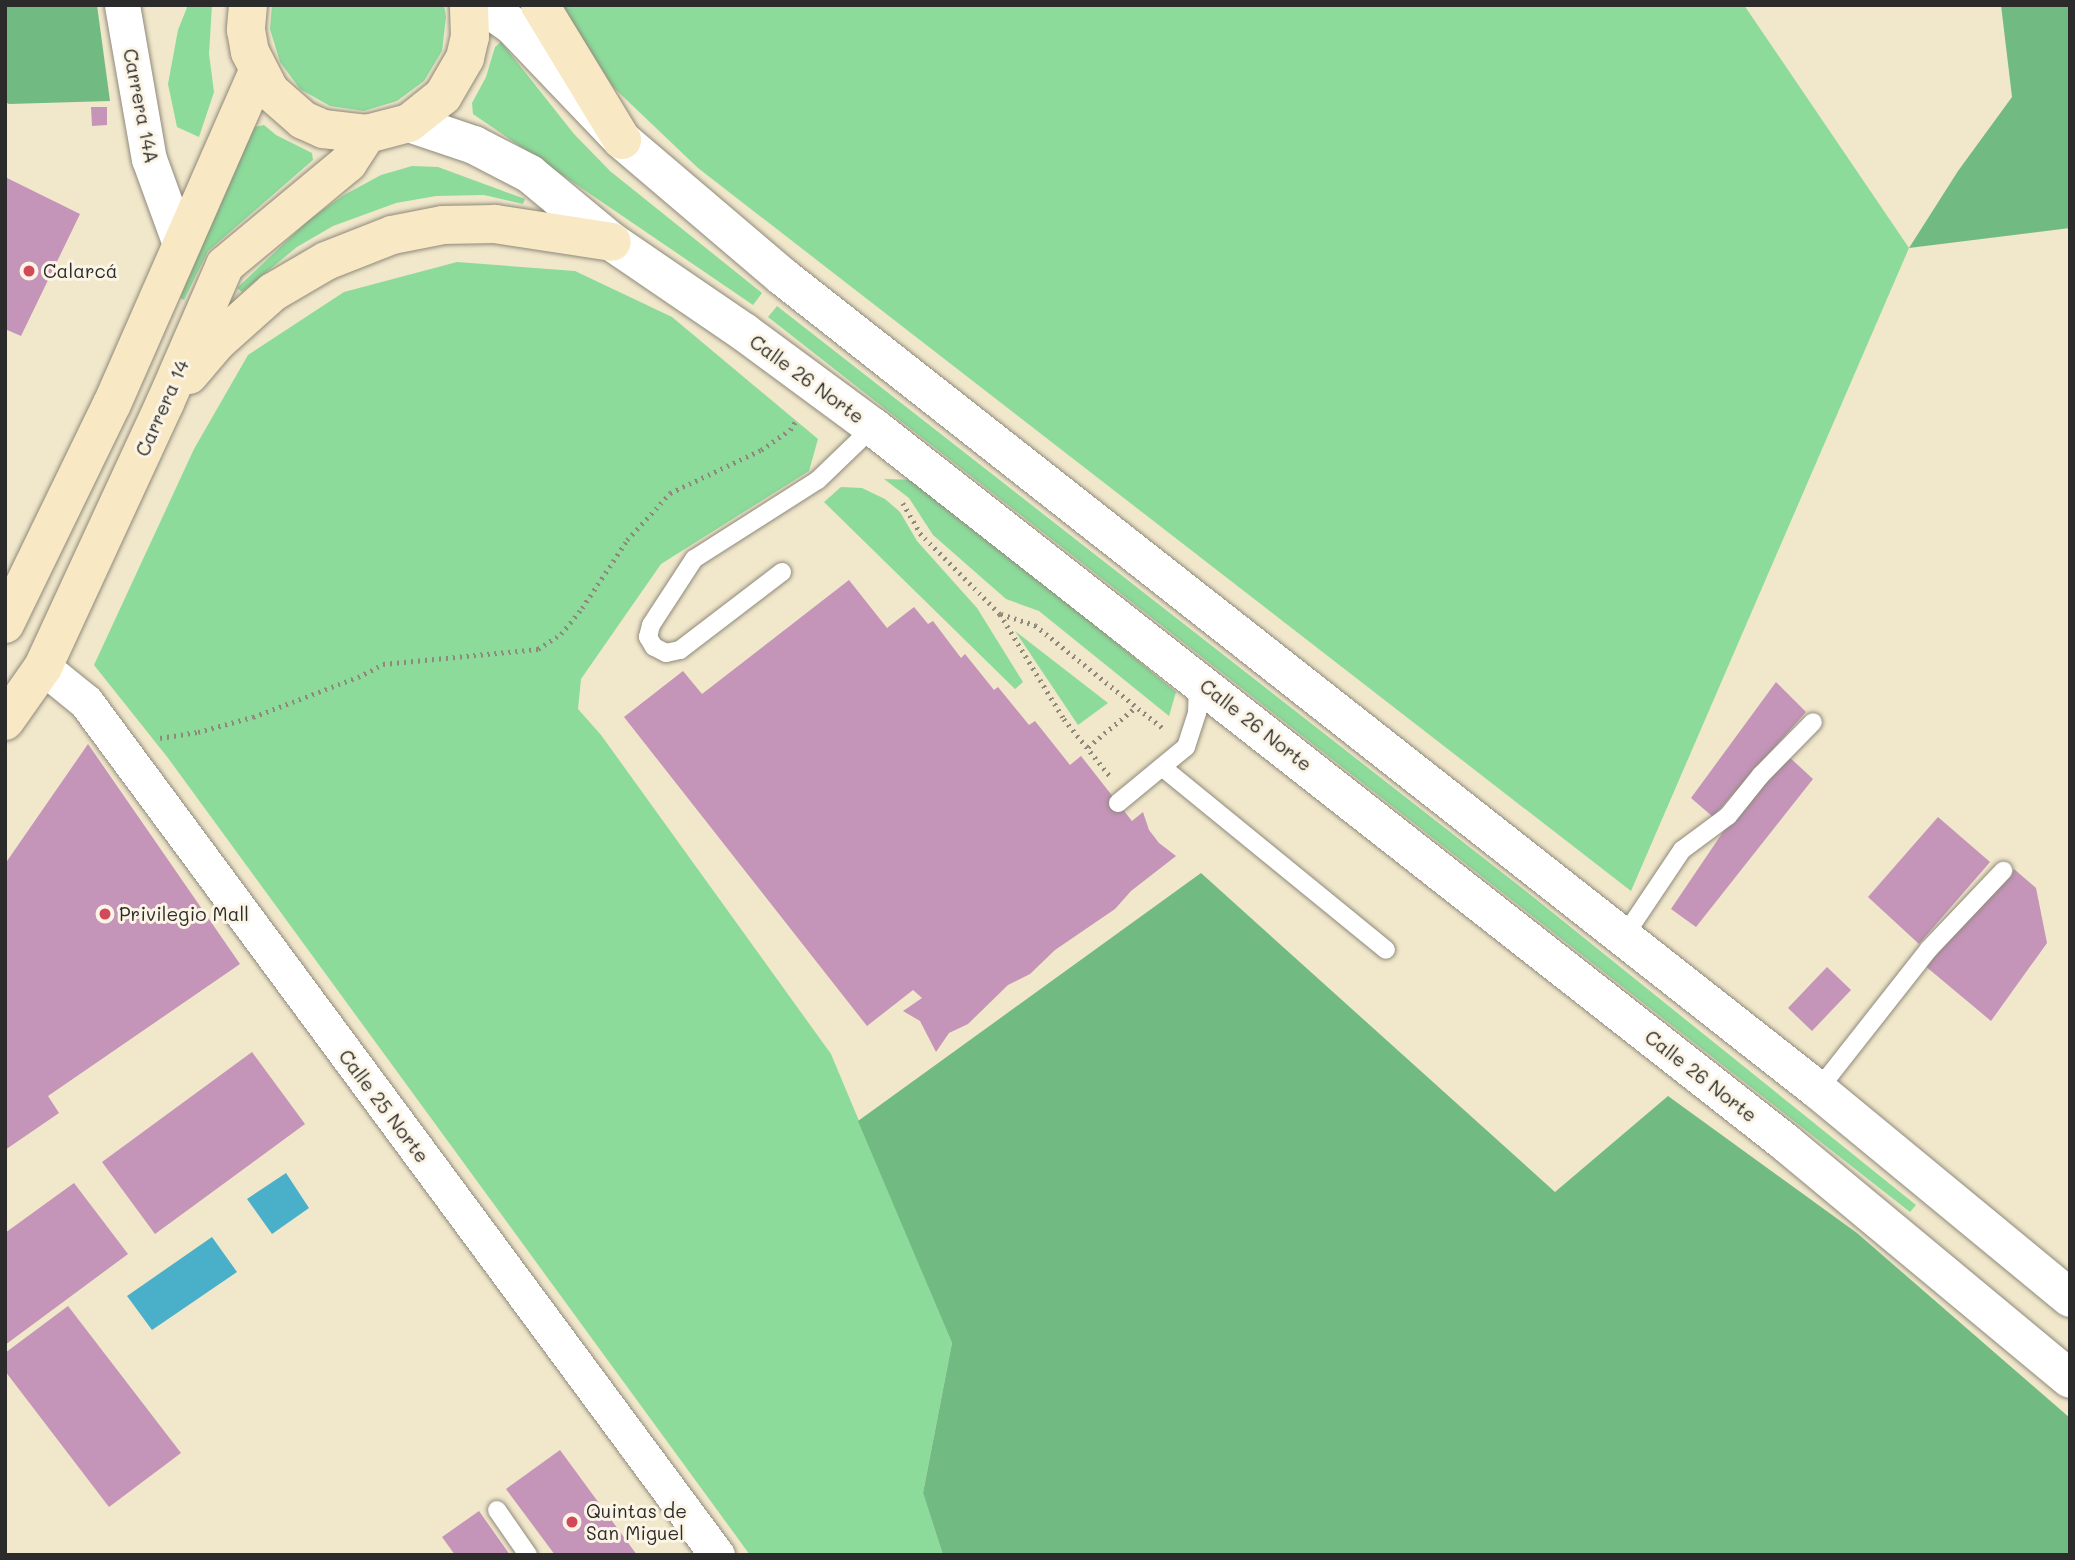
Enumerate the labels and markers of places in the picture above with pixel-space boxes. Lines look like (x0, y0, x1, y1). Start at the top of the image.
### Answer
place label: Calarcá (43, 260, 118, 282)
marker: Calarcá (21, 263, 37, 279)
place label: Privilegio Mall (119, 903, 249, 925)
marker: Privilegio Mall (97, 906, 113, 922)
place label: Quintas de San Miguel (586, 1500, 687, 1544)
marker: Quintas de San Miguel (564, 1514, 580, 1530)

